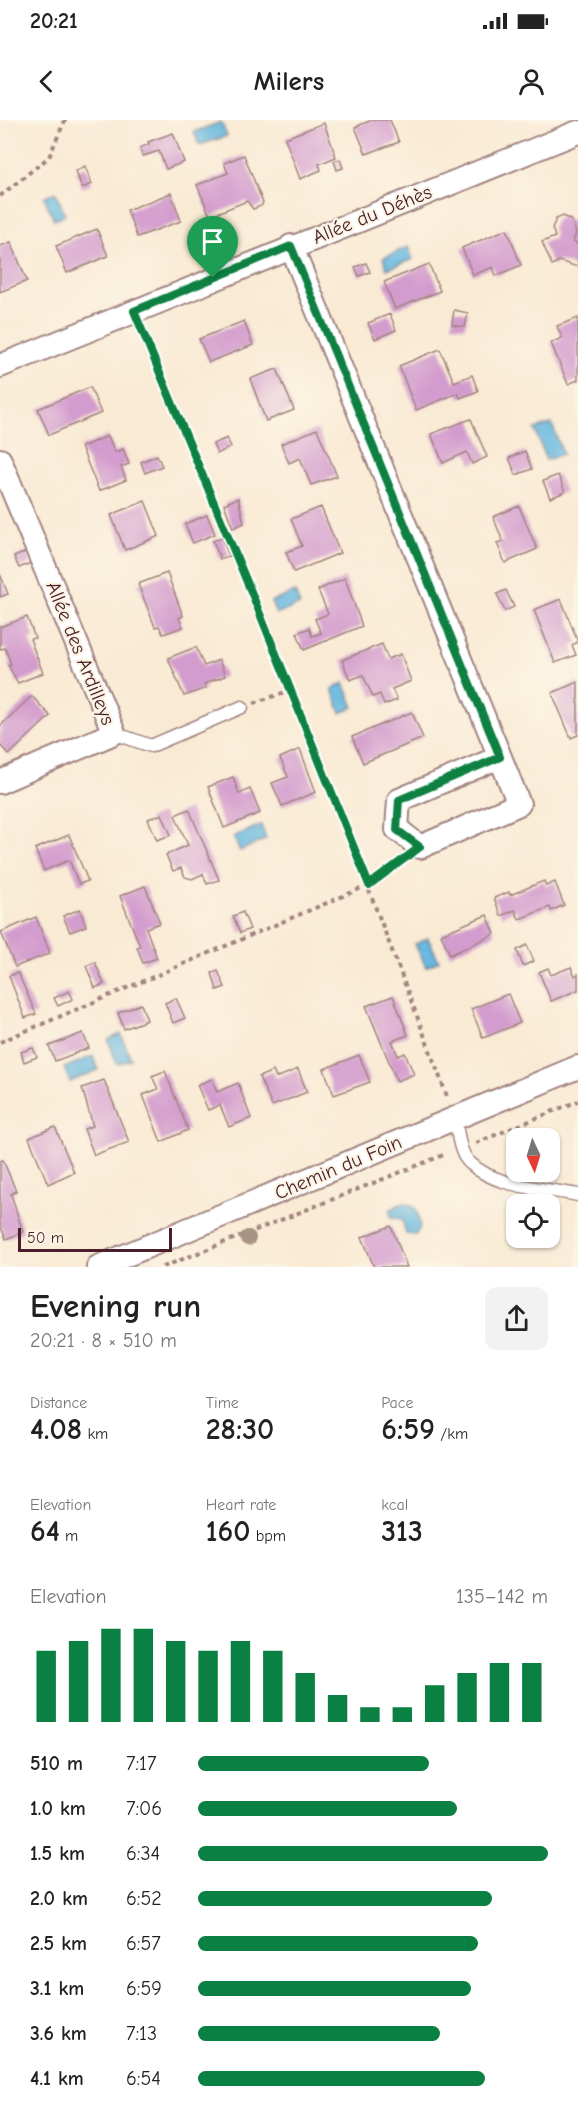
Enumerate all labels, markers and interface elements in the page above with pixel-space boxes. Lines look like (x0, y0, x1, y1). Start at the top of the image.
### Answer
text: 20:21 (30, 8, 78, 34)
icon: back (30, 65, 63, 98)
icon: person (515, 65, 548, 98)
text: Milers (254, 66, 324, 97)
street label: Allée du Déhès (309, 180, 435, 249)
pin (187, 216, 238, 278)
icon: arrive (196, 225, 229, 258)
street label: Allée des Ardilleys (41, 578, 120, 728)
north arrow (506, 1128, 560, 1182)
map controls (506, 1128, 560, 1248)
street label: Chemin du Foin (271, 1130, 405, 1205)
button: locate (506, 1194, 560, 1248)
scale bar (18, 1225, 172, 1252)
text: 50 m (27, 1229, 64, 1247)
text: Evening run (30, 1287, 201, 1325)
button: share (485, 1287, 548, 1350)
text: 20:21 · 8 × 510 m (30, 1329, 177, 1352)
text: Distance (30, 1394, 87, 1412)
text: Time (206, 1394, 239, 1412)
text: Pace (381, 1394, 414, 1412)
text: 4.08 (30, 1412, 82, 1447)
text: 28:30 (206, 1412, 274, 1447)
text: 6:59 (381, 1412, 435, 1447)
text: km (82, 1425, 108, 1443)
text: /km (435, 1425, 468, 1443)
text: Elevation (30, 1496, 91, 1514)
text: Heart rate (206, 1496, 276, 1514)
text: kcal (381, 1496, 408, 1514)
text: 64 (30, 1514, 60, 1549)
text: 160 (206, 1514, 250, 1549)
text: 313 (381, 1514, 423, 1549)
text: m (60, 1527, 78, 1545)
text: bpm (250, 1527, 286, 1545)
text: Elevation (30, 1585, 107, 1608)
text: 135–142 m (456, 1585, 548, 1608)
text: 510 m (30, 1752, 83, 1775)
text: 7:17 (126, 1752, 156, 1775)
text: 1.0 km (30, 1797, 86, 1820)
text: 7:06 (126, 1797, 162, 1820)
text: 1.5 km (30, 1842, 85, 1865)
text: 6:34 (126, 1842, 160, 1865)
text: 2.0 km (30, 1887, 88, 1910)
text: 6:52 (126, 1887, 162, 1910)
text: 2.5 km (30, 1932, 87, 1955)
text: 6:57 (126, 1932, 161, 1955)
text: 3.1 km (30, 1977, 84, 2000)
text: 6:59 (126, 1977, 162, 2000)
text: 3.6 km (30, 2022, 87, 2045)
text: 7:13 (126, 2022, 157, 2045)
text: 4.1 km (30, 2067, 84, 2090)
text: 6:54 (126, 2067, 161, 2090)

